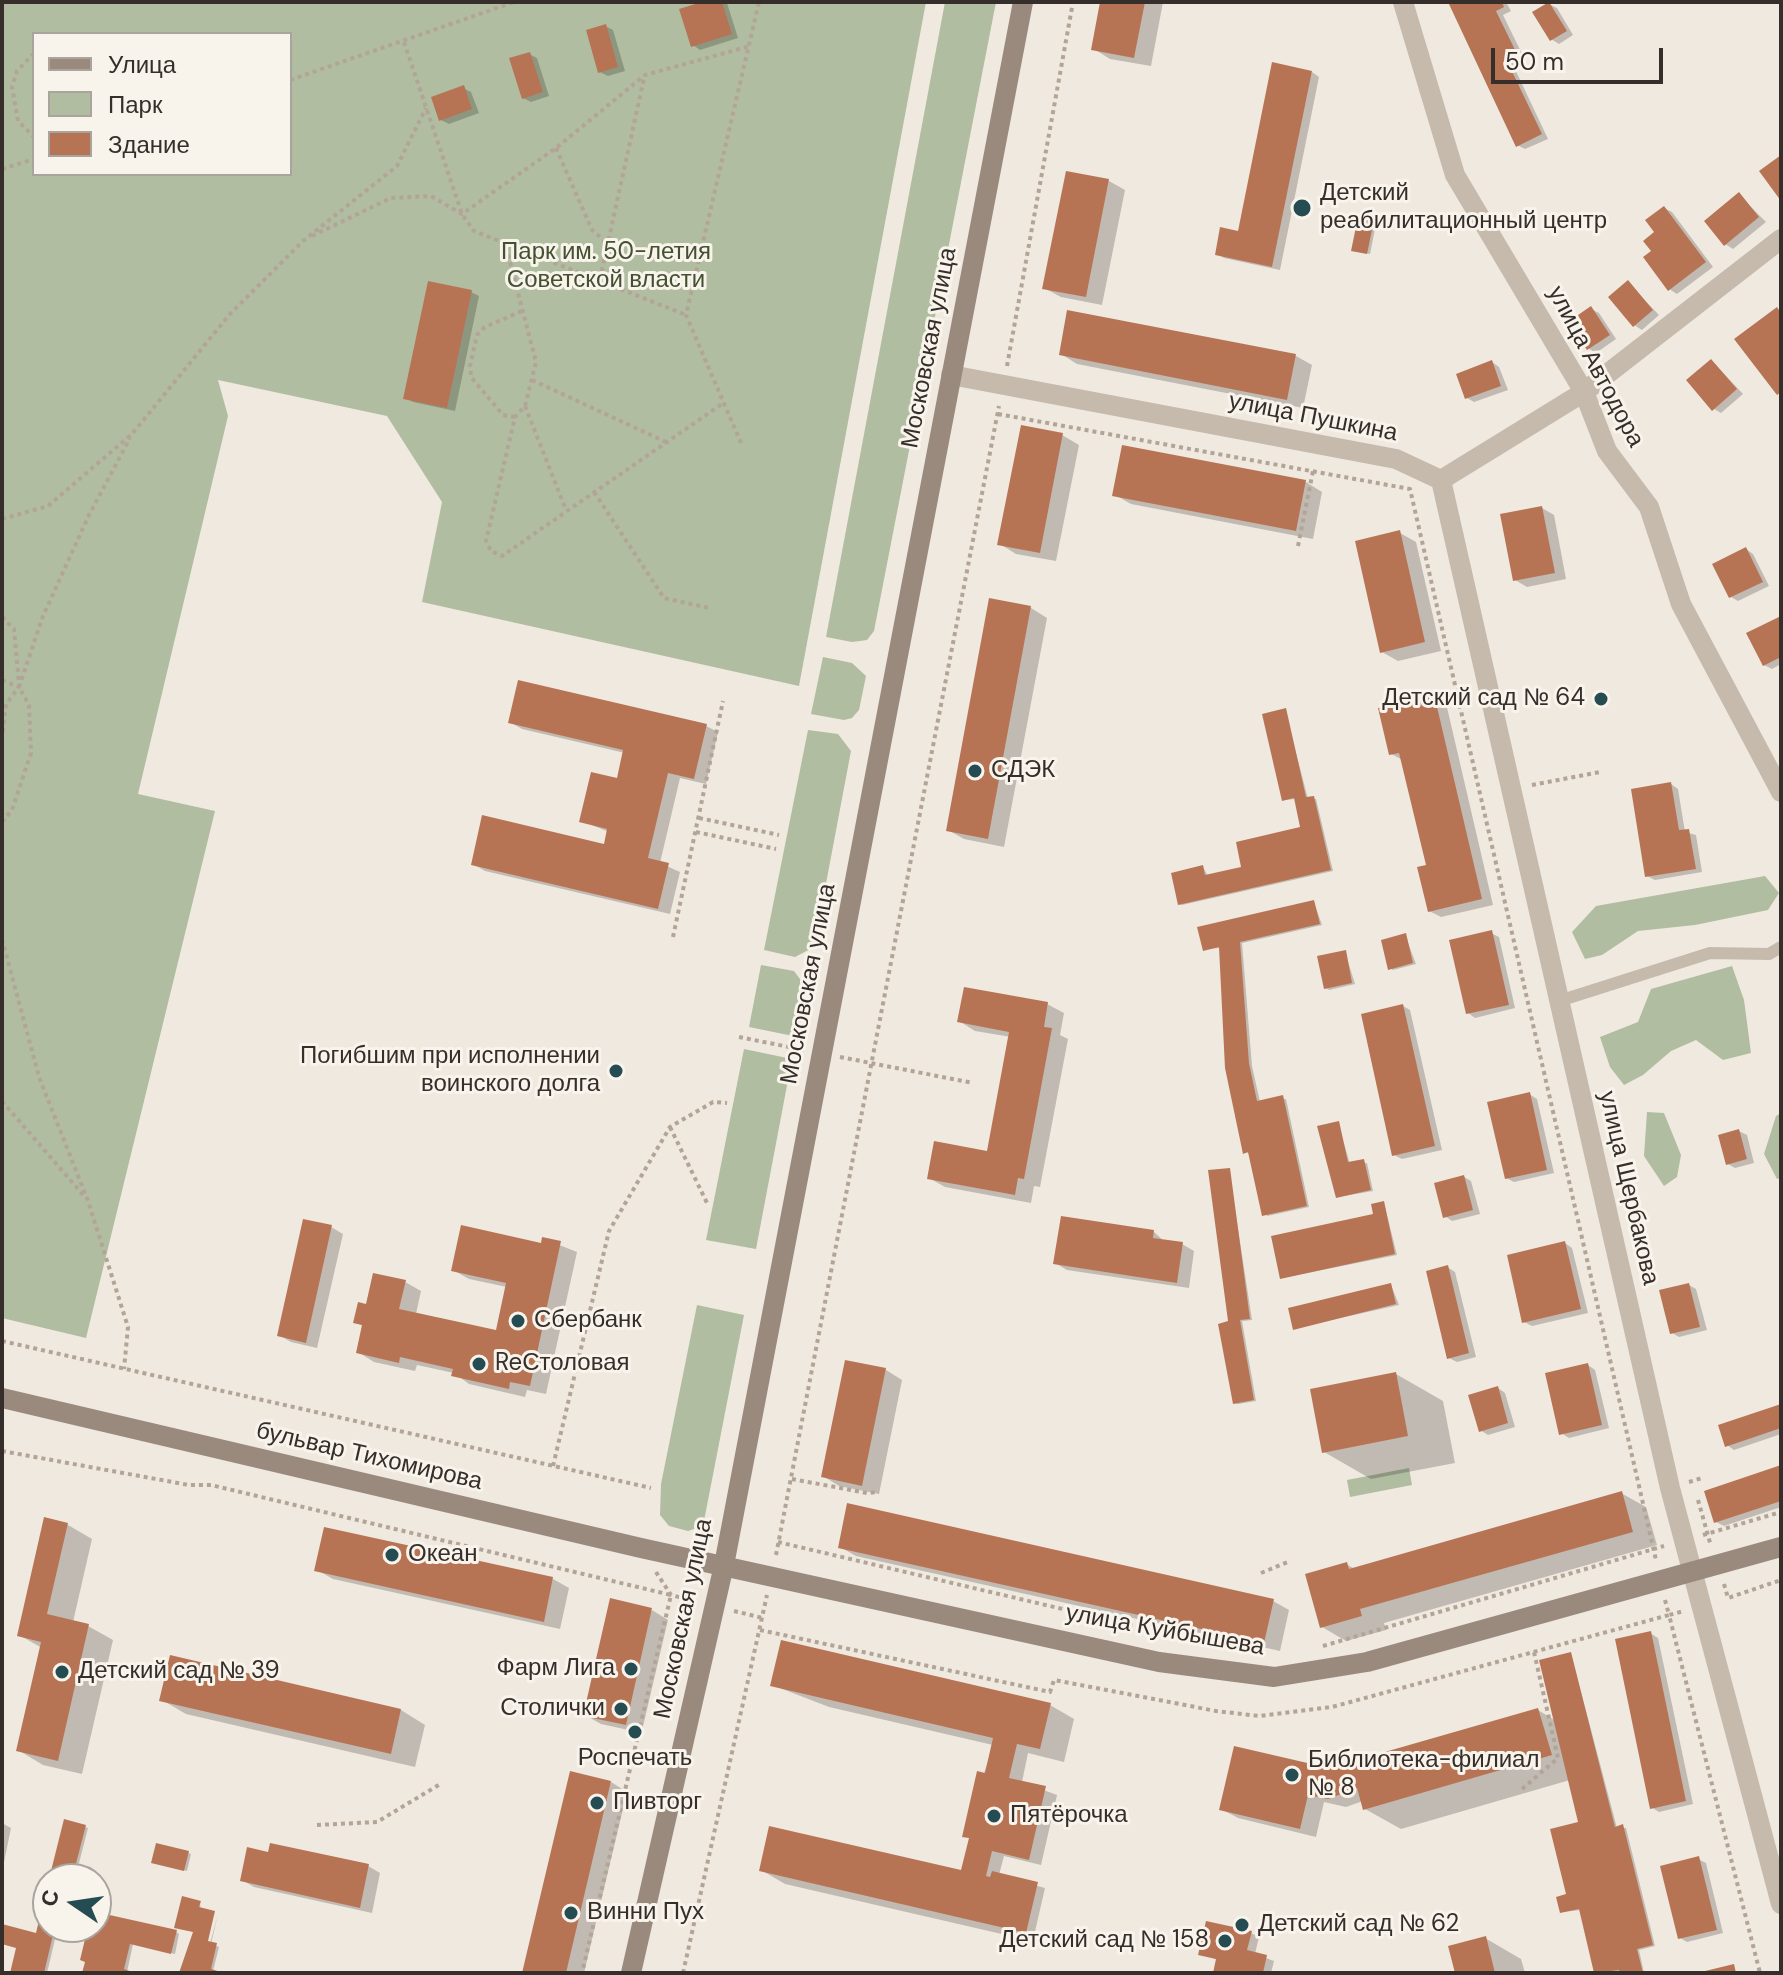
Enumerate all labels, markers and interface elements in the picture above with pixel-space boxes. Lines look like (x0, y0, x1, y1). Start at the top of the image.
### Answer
legend (32, 32, 292, 176)
scale bar (1495, 32, 1667, 82)
text: 50 m (1505, 46, 1564, 77)
text: Улица (108, 49, 176, 80)
text: Парк (108, 89, 162, 120)
text: Здание (108, 129, 190, 160)
place label: Детский реабилитационный центр (1320, 180, 1607, 236)
marker: Детский реабилитационный центр (1291, 197, 1313, 219)
park label: Парк им. 50-летия Советской власти (501, 239, 711, 295)
street label: Московская улица (896, 245, 964, 451)
street label: улица Автодора (1540, 282, 1650, 452)
street label: улица Пушкина (1226, 388, 1400, 448)
place label: Детский сад № 64 (1382, 685, 1585, 713)
marker: Детский сад № 64 (1592, 690, 1610, 708)
place label: СДЭК (991, 757, 1055, 785)
marker: СДЭК (966, 762, 984, 780)
street label: Московская улица (775, 881, 843, 1087)
place label: Погибшим при исполнении воинского долга (300, 1043, 600, 1099)
marker: Погибшим при исполнении воинского долга (607, 1062, 625, 1080)
street label: улица Щербакова (1592, 1088, 1664, 1288)
place label: Сбербанк (534, 1307, 642, 1335)
marker: Сбербанк (509, 1312, 527, 1330)
place label: ReСтоловая (495, 1350, 629, 1378)
marker: ReСтоловая (470, 1355, 488, 1373)
street label: бульвар Тихомирова (253, 1417, 485, 1497)
street label: Московская улица (649, 1516, 719, 1722)
place label: Океан (408, 1541, 477, 1569)
marker: Океан (383, 1546, 401, 1564)
street label: улица Куйбышева (1063, 1599, 1267, 1663)
place label: Фарм Лига (496, 1655, 615, 1683)
place label: Детский сад № 39 (78, 1658, 280, 1686)
marker: Фарм Лига (622, 1660, 640, 1678)
marker: Детский сад № 39 (53, 1663, 71, 1681)
place label: Столички (500, 1695, 605, 1723)
marker: Столички (612, 1700, 630, 1718)
marker: Роспечать (626, 1723, 644, 1741)
place label: Роспечать (578, 1745, 692, 1773)
place label: Библиотека-филиал № 8 (1308, 1747, 1539, 1803)
marker: Библиотека-филиал № 8 (1283, 1766, 1301, 1784)
place label: Пивторг (613, 1789, 702, 1817)
marker: Пивторг (588, 1794, 606, 1812)
place label: Пятёрочка (1010, 1802, 1128, 1830)
marker: Пятёрочка (985, 1807, 1003, 1825)
north arrow (32, 1863, 112, 1943)
text: С (34, 1887, 66, 1909)
place label: Винни Пух (587, 1899, 704, 1927)
marker: Винни Пух (562, 1904, 580, 1922)
place label: Детский сад № 62 (1258, 1911, 1459, 1939)
marker: Детский сад № 62 (1233, 1916, 1251, 1934)
place label: Детский сад № 158 (999, 1927, 1209, 1955)
marker: Детский сад № 158 (1216, 1932, 1234, 1950)

